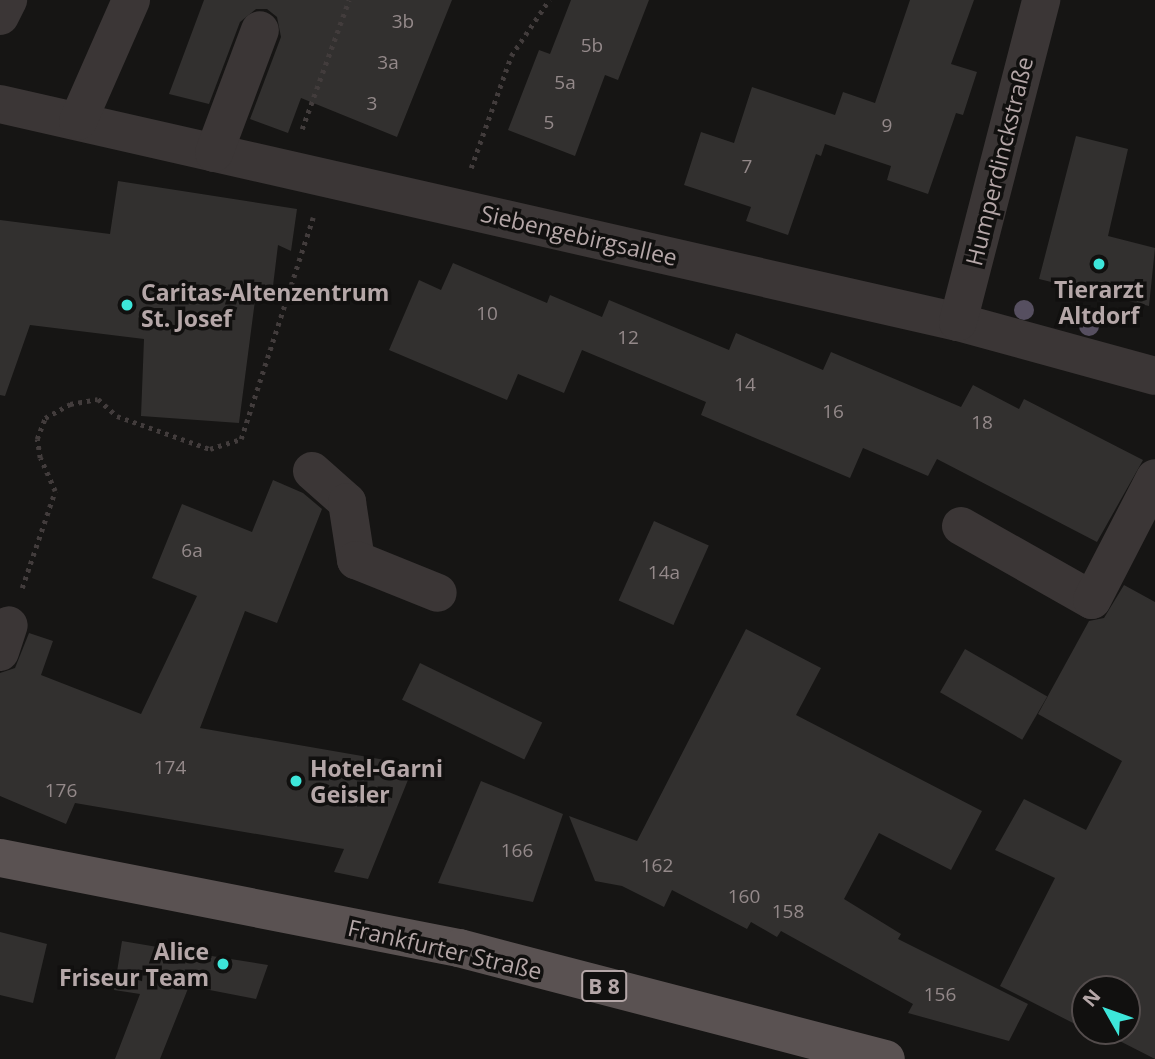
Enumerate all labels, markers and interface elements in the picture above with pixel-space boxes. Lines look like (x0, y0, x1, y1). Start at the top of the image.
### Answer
house number: 3b (392, 11, 414, 33)
house number: 5b (581, 35, 603, 57)
house number: 3a (377, 52, 399, 74)
street label: Humperdinckstraße (960, 54, 1038, 268)
house number: 5a (554, 72, 576, 94)
house number: 3 (367, 93, 377, 115)
house number: 5 (544, 112, 554, 134)
house number: 9 (882, 115, 892, 137)
house number: 7 (742, 156, 752, 178)
street label: Siebengebirgsallee (478, 199, 680, 271)
marker: Tierarzt Altdorf (1091, 256, 1107, 272)
place label: Tierarzt Altdorf (1054, 275, 1144, 329)
place label: Caritas-Altenzentrum St. Josef (141, 278, 389, 332)
marker: Caritas-Altenzentrum St. Josef (119, 297, 135, 313)
house number: 10 (476, 303, 498, 325)
house number: 12 (617, 327, 639, 349)
house number: 14 (734, 374, 756, 396)
house number: 16 (822, 401, 844, 423)
house number: 18 (971, 412, 993, 434)
house number: 6a (181, 540, 203, 562)
house number: 14a (648, 562, 680, 584)
place label: Hotel-Garni Geisler (310, 754, 443, 808)
house number: 174 (154, 757, 186, 779)
marker: Hotel-Garni Geisler (288, 773, 304, 789)
house number: 176 (45, 780, 77, 802)
house number: 166 (501, 840, 533, 862)
house number: 162 (641, 855, 673, 877)
house number: 160 (728, 886, 760, 908)
house number: 158 (772, 901, 804, 923)
street label: Frankfurter Straße (345, 913, 545, 985)
place label: Alice Friseur Team (59, 937, 209, 991)
marker: Alice Friseur Team (215, 956, 231, 972)
road number: B 8 (580, 968, 628, 1004)
north arrow (1071, 975, 1141, 1045)
house number: 156 (924, 984, 956, 1006)
text: N (1077, 984, 1106, 1012)

